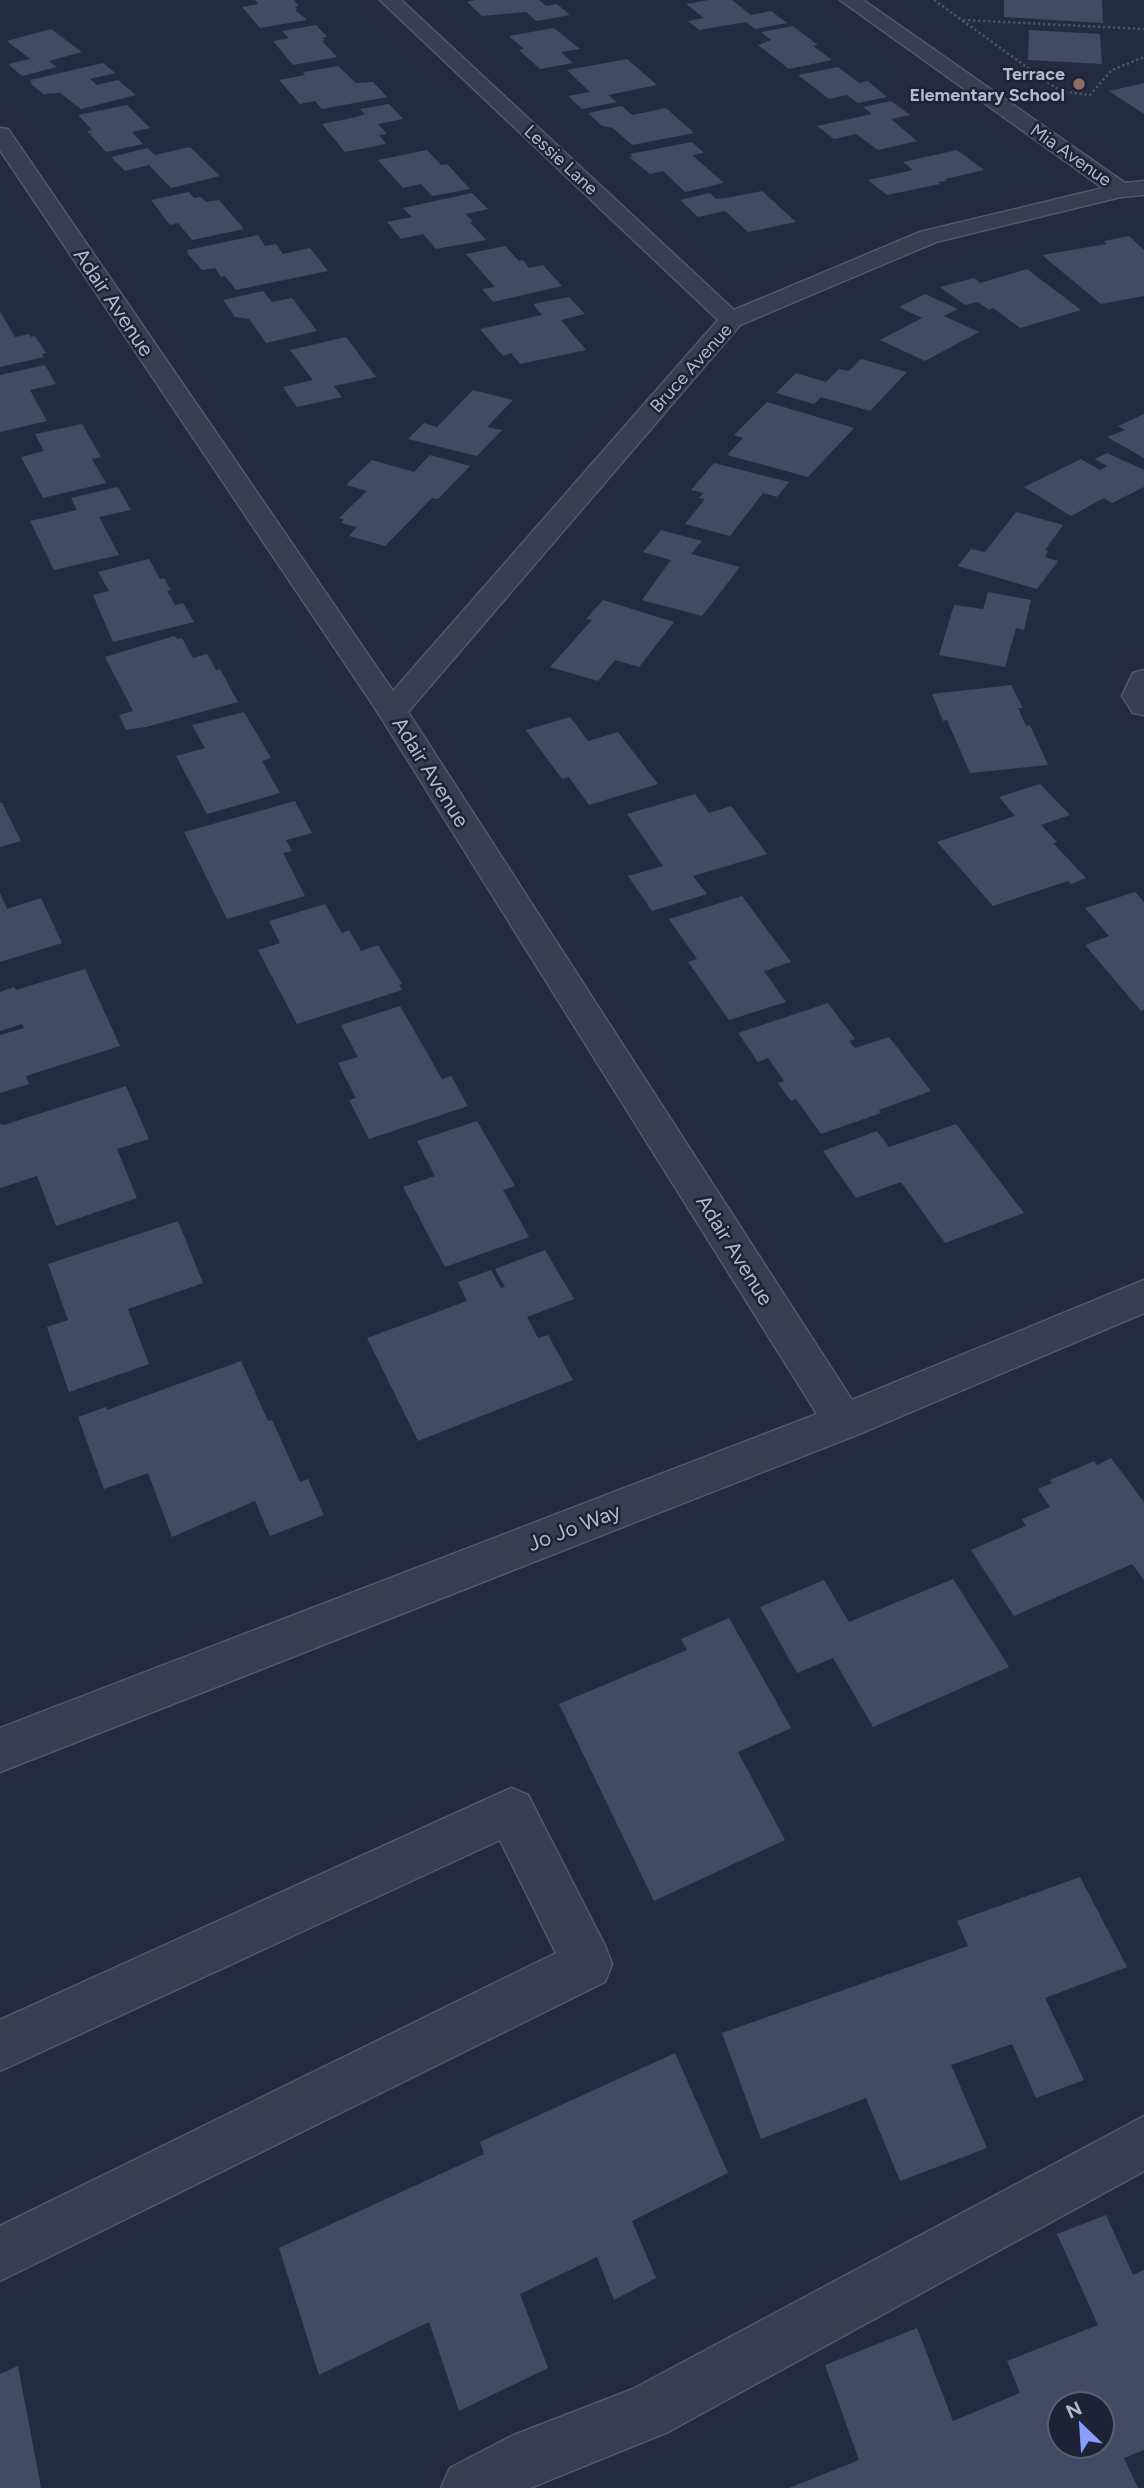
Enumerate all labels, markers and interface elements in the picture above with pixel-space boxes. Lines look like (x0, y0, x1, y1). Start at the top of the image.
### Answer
place label: Terrace Elementary School (910, 63, 1065, 106)
marker: Terrace Elementary School (1071, 76, 1087, 92)
street label: Mia Avenue (1026, 119, 1116, 191)
street label: Lessie Lane (520, 120, 603, 200)
street label: Adair Avenue (69, 243, 159, 361)
street label: Bruce Avenue (645, 319, 737, 417)
street label: Adair Avenue (387, 712, 475, 832)
street label: Adair Avenue (691, 1190, 779, 1310)
street label: Jo Jo Way (524, 1498, 624, 1556)
north arrow (1046, 2390, 1116, 2460)
text: N (1063, 2397, 1086, 2424)

